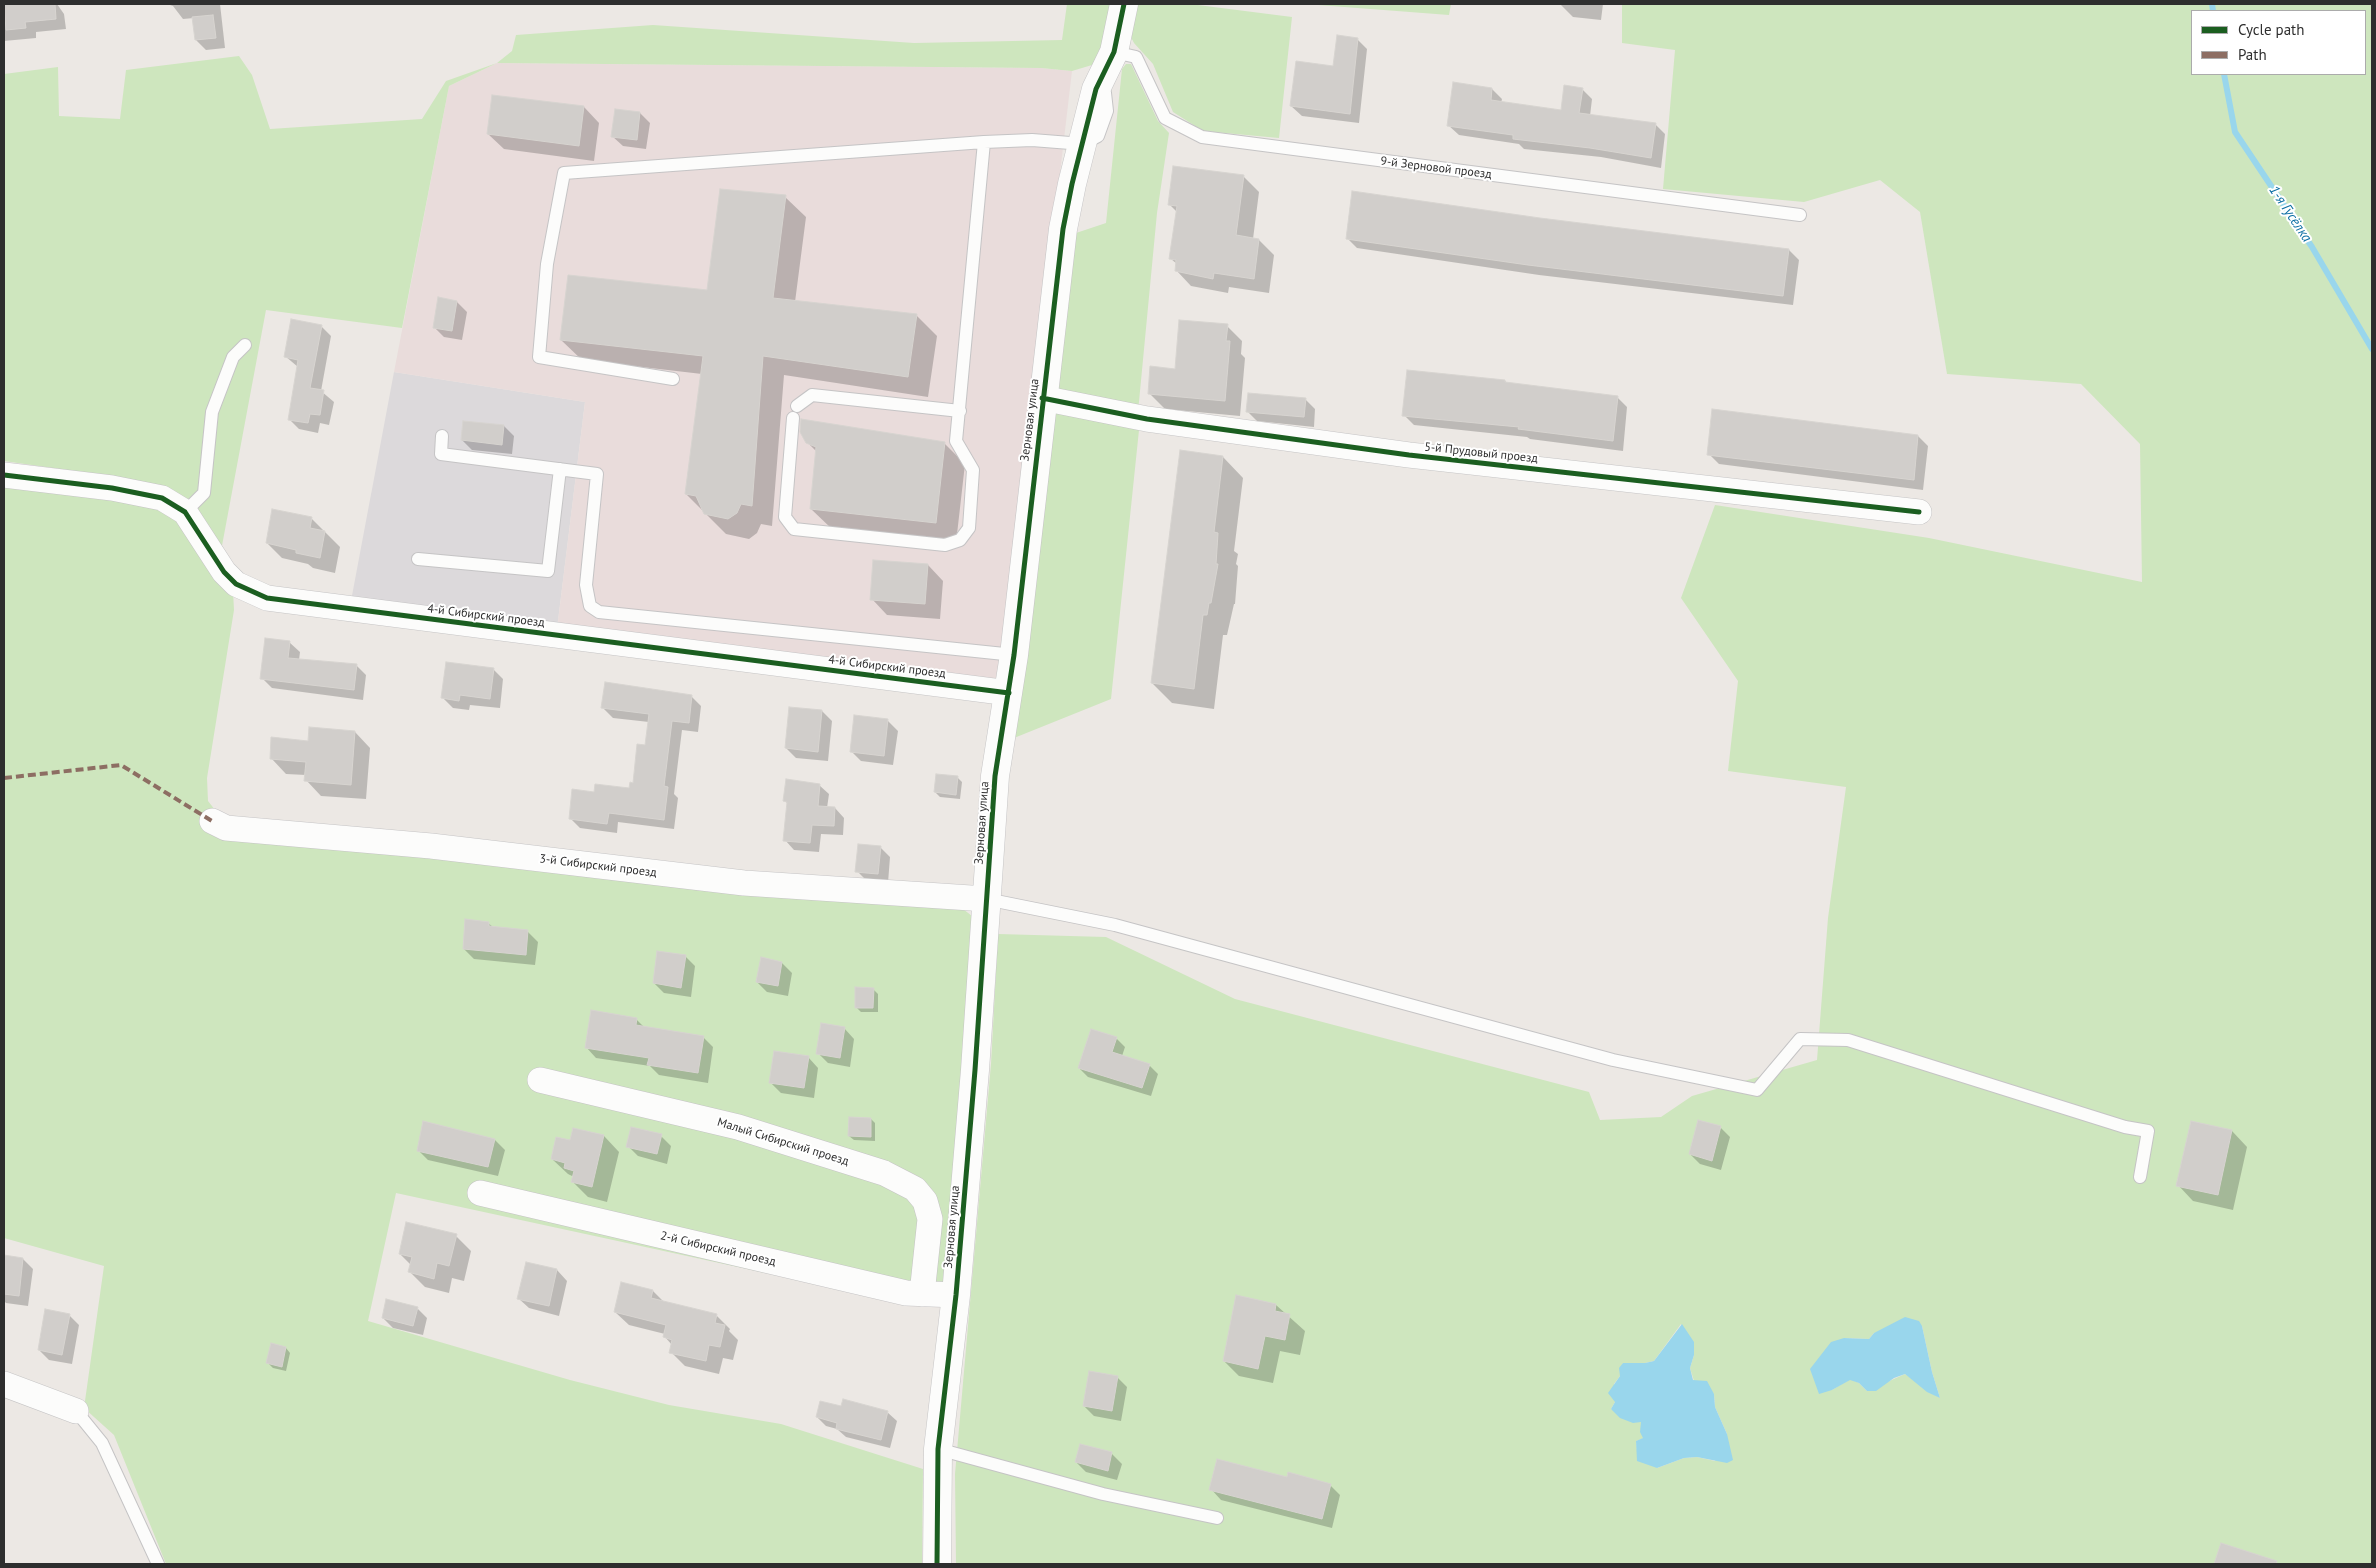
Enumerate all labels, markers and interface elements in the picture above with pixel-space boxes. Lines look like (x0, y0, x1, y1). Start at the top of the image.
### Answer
legend (2191, 10, 2366, 75)
text: Cycle path (2238, 20, 2304, 39)
text: Path (2238, 45, 2267, 64)
street label: 9-й Зерновой проезд (1380, 154, 1492, 182)
water label: 1-я Гусёлка (2265, 183, 2315, 245)
street label: Зерновая улица (1018, 378, 1042, 462)
street label: 5-й Прудовый проезд (1424, 440, 1538, 466)
street label: 4-й Сибирский проезд (426, 602, 546, 630)
street label: 4-й Сибирский проезд (827, 653, 947, 681)
street label: Зерновая улица (972, 781, 992, 865)
street label: 3-й Сибирский проезд (538, 852, 658, 880)
street label: Малый Сибирский проезд (716, 1115, 850, 1169)
street label: Зерновая улица (941, 1185, 963, 1269)
street label: 2-й Сибирский проезд (659, 1229, 777, 1269)

